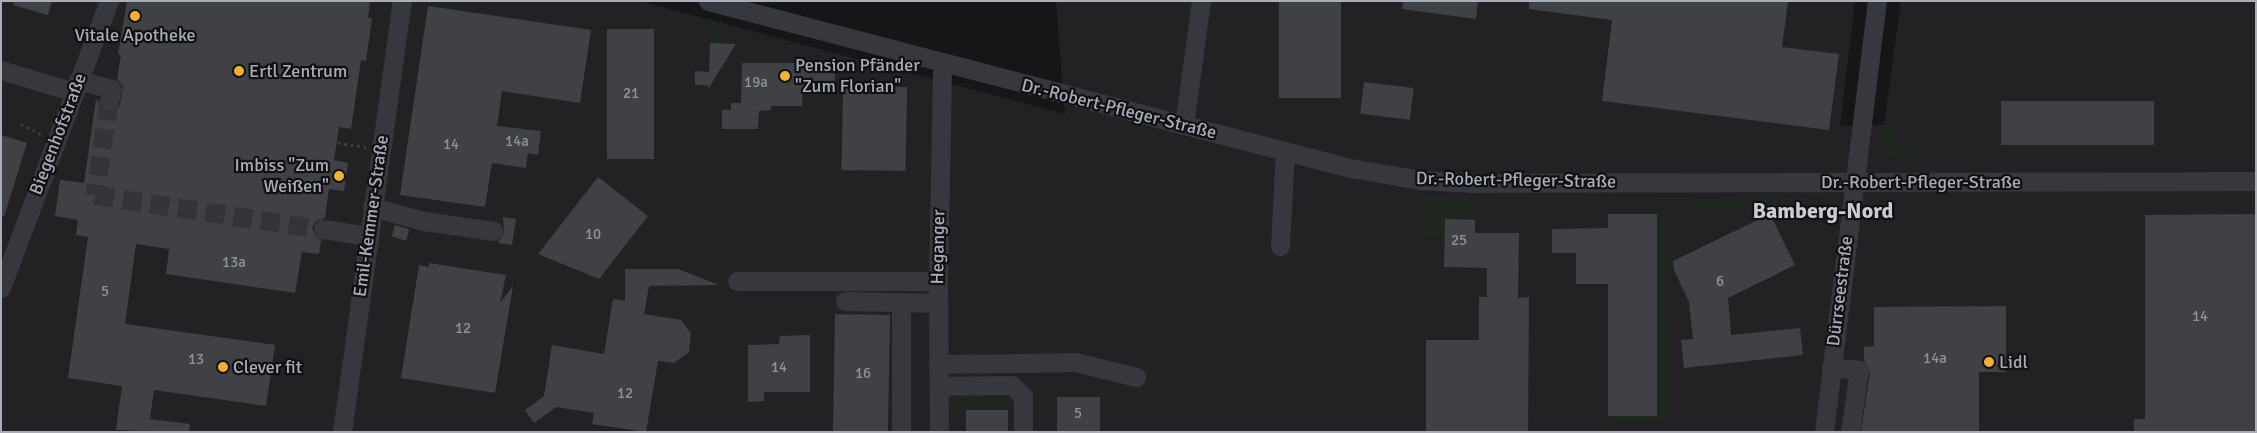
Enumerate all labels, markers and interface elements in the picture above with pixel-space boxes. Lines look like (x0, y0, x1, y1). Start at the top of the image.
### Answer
marker: Vitale Apotheke (129, 10, 141, 22)
place label: Vitale Apotheke (74, 24, 196, 46)
place label: Pension Pfänder "Zum Florian" (795, 55, 920, 98)
place label: Ertl Zentrum (249, 60, 347, 82)
marker: Ertl Zentrum (233, 65, 245, 77)
street label: Biegenhofstraße (25, 70, 91, 198)
marker: Pension Pfänder "Zum Florian" (779, 70, 791, 82)
house number: 19a (744, 74, 768, 92)
street label: Dr.-Robert-Pfleger-Straße (1019, 74, 1219, 144)
house number: 21 (623, 85, 639, 103)
house number: 14a (505, 133, 529, 151)
street label: Emil-Kemmer-Straße (349, 134, 393, 298)
house number: 14 (443, 136, 459, 154)
place label: Imbiss "Zum Weißen" (235, 155, 329, 198)
street label: Dr.-Robert-Pfleger-Straße (1416, 167, 1616, 193)
marker: Imbiss "Zum Weißen" (333, 170, 345, 182)
street label: Dr.-Robert-Pfleger-Straße (1821, 171, 2021, 193)
district label: Bamberg-Nord (1753, 198, 1893, 224)
street label: Heganger (927, 209, 949, 285)
house number: 10 (585, 226, 601, 244)
house number: 25 (1451, 232, 1467, 250)
street label: Dürrseestraße (1823, 235, 1857, 347)
house number: 13a (222, 254, 246, 272)
house number: 6 (1716, 273, 1724, 291)
house number: 5 (101, 283, 109, 301)
house number: 14 (2192, 308, 2208, 326)
house number: 12 (455, 320, 471, 338)
house number: 14a (1923, 350, 1947, 368)
house number: 13 (188, 351, 204, 369)
place label: Lidl (1999, 351, 2028, 373)
place label: Clever fit (233, 356, 302, 378)
marker: Lidl (1983, 356, 1995, 368)
house number: 14 (771, 359, 787, 377)
marker: Clever fit (217, 361, 229, 373)
house number: 16 (855, 365, 871, 383)
house number: 12 (617, 385, 633, 403)
house number: 5 (1074, 405, 1082, 423)

